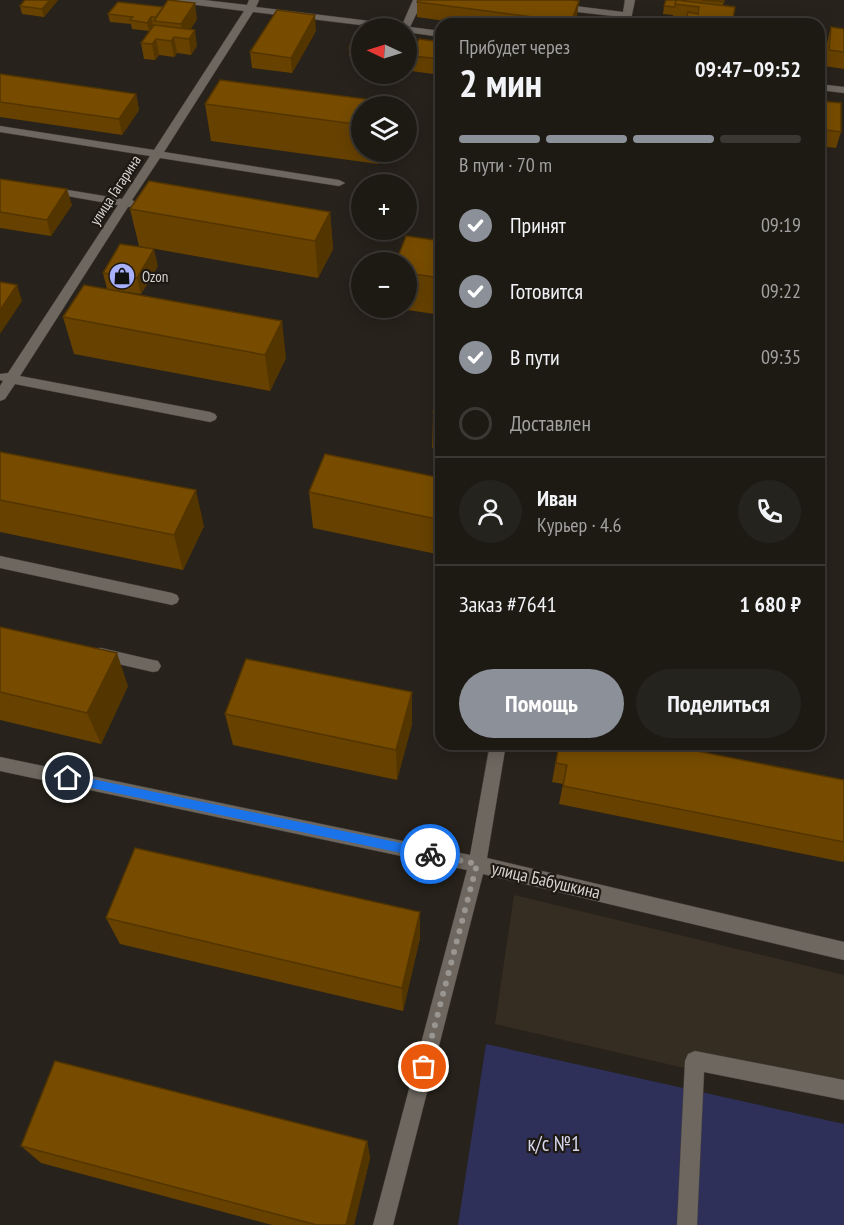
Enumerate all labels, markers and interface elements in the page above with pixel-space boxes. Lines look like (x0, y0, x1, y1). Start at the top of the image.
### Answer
north arrow (351, 18, 417, 84)
map controls (351, 18, 417, 318)
text: Прибудет через (459, 34, 570, 60)
text: 09:47–09:52 (695, 55, 801, 83)
text: 2 мин (459, 57, 542, 108)
button: layers (351, 96, 417, 162)
street label: улица Гагарина (85, 151, 145, 229)
text: В пути · 70 m (459, 152, 552, 178)
button: + (351, 174, 417, 240)
icon: check (459, 209, 492, 242)
text: Принят (510, 211, 566, 239)
text: 09:19 (761, 212, 801, 238)
button: − (351, 252, 417, 318)
shop icon: Ozon (107, 261, 137, 291)
place label: Ozon (142, 267, 168, 286)
icon: check (459, 275, 492, 308)
text: Готовится (510, 277, 583, 305)
text: 09:22 (761, 278, 801, 304)
icon: check (459, 341, 492, 374)
text: В пути (510, 343, 560, 371)
text: 09:35 (761, 344, 801, 370)
text: Доставлен (510, 409, 591, 437)
button: person (459, 480, 522, 543)
button: phone (738, 480, 801, 543)
text: Иван (537, 484, 577, 512)
text: Курьер · 4.6 (537, 512, 622, 538)
text: Заказ #7641 (459, 590, 557, 618)
text: 1 680 ₽ (739, 590, 801, 618)
button: Помощь (459, 669, 624, 738)
button: Поделиться (636, 669, 801, 738)
pin (42, 752, 93, 803)
icon: home (51, 761, 84, 794)
courier (400, 824, 460, 884)
icon: bike (414, 838, 447, 871)
street label: улица Бабушкина (489, 856, 603, 904)
pin (398, 1041, 449, 1092)
icon: bag (407, 1050, 440, 1083)
park label: к/с №1 (527, 1130, 581, 1157)

